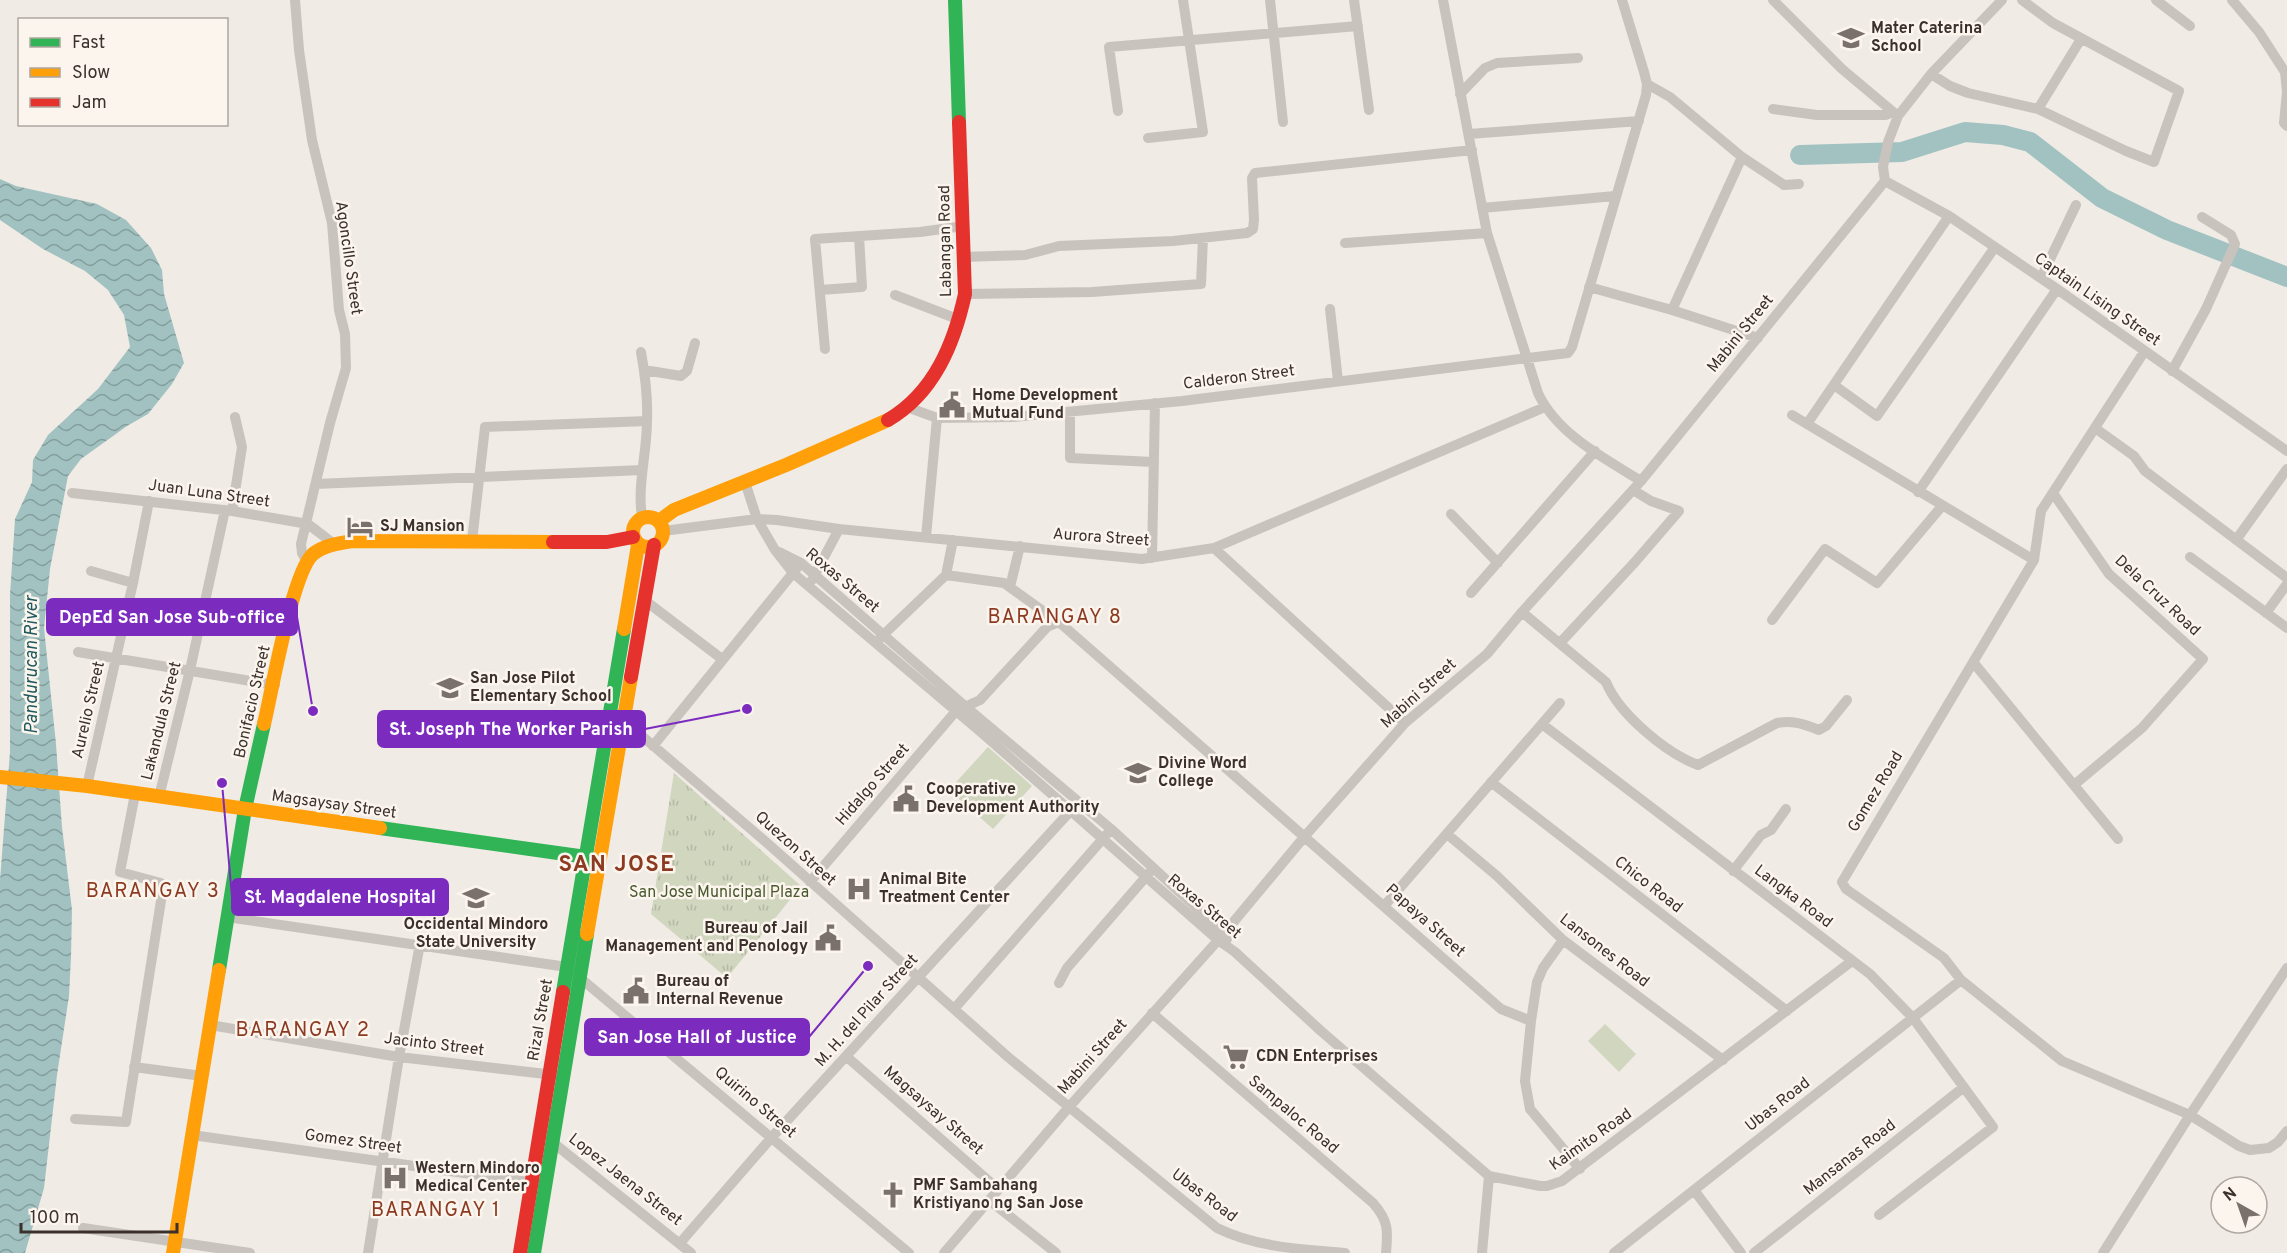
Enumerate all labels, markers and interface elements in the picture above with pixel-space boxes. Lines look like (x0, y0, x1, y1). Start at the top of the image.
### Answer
legend (18, 18, 228, 126)
place label: Mater Caterina School (1871, 19, 1982, 57)
school or university icon: Mater Caterina School (1836, 23, 1866, 53)
text: Fast (72, 32, 105, 55)
text: Slow (72, 62, 110, 85)
text: Jam (72, 92, 107, 115)
street label: Labangan Road (935, 185, 957, 297)
street label: Agoncillo Street (330, 200, 366, 316)
street label: Captain Lising Street (2030, 249, 2164, 351)
street label: Mabini Street (1703, 291, 1779, 377)
street label: Calderon Street (1182, 361, 1296, 395)
place label: Home Development Mutual Fund (972, 386, 1118, 424)
public building icon: Home Development Mutual Fund (937, 390, 967, 420)
street label: Juan Luna Street (147, 476, 271, 512)
hotel icon: SJ Mansion (345, 512, 375, 542)
place label: SJ Mansion (380, 517, 465, 537)
street label: Aurora Street (1052, 525, 1150, 551)
street label: Roxas Street (801, 544, 883, 618)
street label: Dela Cruz Road (2110, 551, 2204, 641)
water label: Pandurucan River (21, 594, 44, 734)
callout: DepEd San Jose Sub-office (47, 599, 297, 635)
district label: BARANGAY 8 (988, 605, 1122, 631)
text: DepEd San Jose Sub-office (59, 607, 285, 630)
street label: Bonifacio Street (230, 644, 276, 760)
street label: Mabini Street (1377, 655, 1461, 733)
street label: Aurelio Street (68, 659, 110, 761)
street label: Lakandula Street (138, 660, 186, 782)
place label: San Jose Pilot Elementary School (470, 669, 612, 707)
school or university icon: San Jose Pilot Elementary School (435, 673, 465, 703)
callout: St. Joseph The Worker Parish (378, 711, 645, 747)
text: St. Joseph The Worker Parish (389, 719, 633, 742)
street label: Hidalgo Street (832, 740, 914, 830)
street label: Gomez Road (1844, 748, 1908, 836)
place label: Divine Word College (1158, 754, 1247, 792)
school or university icon: Divine Word College (1123, 758, 1153, 788)
place label: Cooperative Development Authority (926, 780, 1100, 818)
public building icon: Cooperative Development Authority (891, 784, 921, 814)
street label: Magsaysay Street (270, 786, 398, 824)
street label: Quezon Street (750, 807, 840, 891)
district label: SAN JOSE (558, 852, 676, 879)
street label: Chico Road (1610, 852, 1686, 918)
street label: Langka Road (1750, 861, 1836, 933)
place label: Animal Bite Treatment Center (879, 870, 1010, 908)
street label: Roxas Street (1163, 870, 1245, 944)
hospital icon: Animal Bite Treatment Center (844, 874, 874, 904)
district label: BARANGAY 3 (86, 879, 220, 905)
callout: St. Magdalene Hospital (232, 879, 448, 915)
street label: Papaya Street (1381, 880, 1469, 962)
school or university icon: Occidental Mindoro State University (461, 883, 491, 913)
park label: San Jose Municipal Plaza (629, 883, 809, 903)
text: St. Magdalene Hospital (244, 887, 436, 910)
street label: Lansones Road (1555, 910, 1653, 992)
place label: Occidental Mindoro State University (404, 915, 548, 953)
place label: Bureau of Jail Management and Penology (605, 919, 808, 957)
public building icon: Bureau of Jail Management and Penology (813, 923, 843, 953)
street label: M. H. del Pilar Street (811, 950, 923, 1072)
place label: Bureau of Internal Revenue (656, 972, 783, 1010)
public building icon: Bureau of Internal Revenue (621, 976, 651, 1006)
street label: Rizal Street (524, 977, 558, 1063)
street label: Mabini Street (1054, 1015, 1132, 1099)
district label: BARANGAY 2 (236, 1018, 370, 1044)
callout: San Jose Hall of Justice (585, 1019, 809, 1055)
text: San Jose Hall of Justice (597, 1027, 797, 1050)
street label: Jacinto Street (383, 1029, 485, 1061)
supermarket icon: CDN Enterprises (1221, 1042, 1251, 1072)
place label: CDN Enterprises (1256, 1047, 1378, 1067)
street label: Magsaysay Street (879, 1062, 987, 1160)
street label: Quirino Street (710, 1063, 800, 1143)
street label: Sampaloc Road (1244, 1071, 1342, 1159)
street label: Ubas Road (1742, 1073, 1814, 1137)
street label: Kaimito Road (1546, 1104, 1636, 1176)
street label: Mansanas Road (1800, 1116, 1900, 1200)
street label: Gomez Street (303, 1125, 403, 1159)
street label: Lopez Jaena Street (564, 1129, 686, 1231)
place label: Western Mindoro Medical Center (415, 1159, 540, 1197)
hospital icon: Western Mindoro Medical Center (380, 1163, 410, 1193)
street label: Ubas Road (1167, 1165, 1241, 1227)
north arrow (2209, 1175, 2269, 1235)
place label: PMF Sambahang Kristiyano ng San Jose (913, 1176, 1084, 1214)
church icon: PMF Sambahang Kristiyano ng San Jose (878, 1180, 908, 1210)
text: N (2220, 1184, 2241, 1206)
scale bar (21, 1196, 177, 1234)
district label: BARANGAY 1 (371, 1198, 501, 1224)
text: 100 m (30, 1207, 79, 1230)

